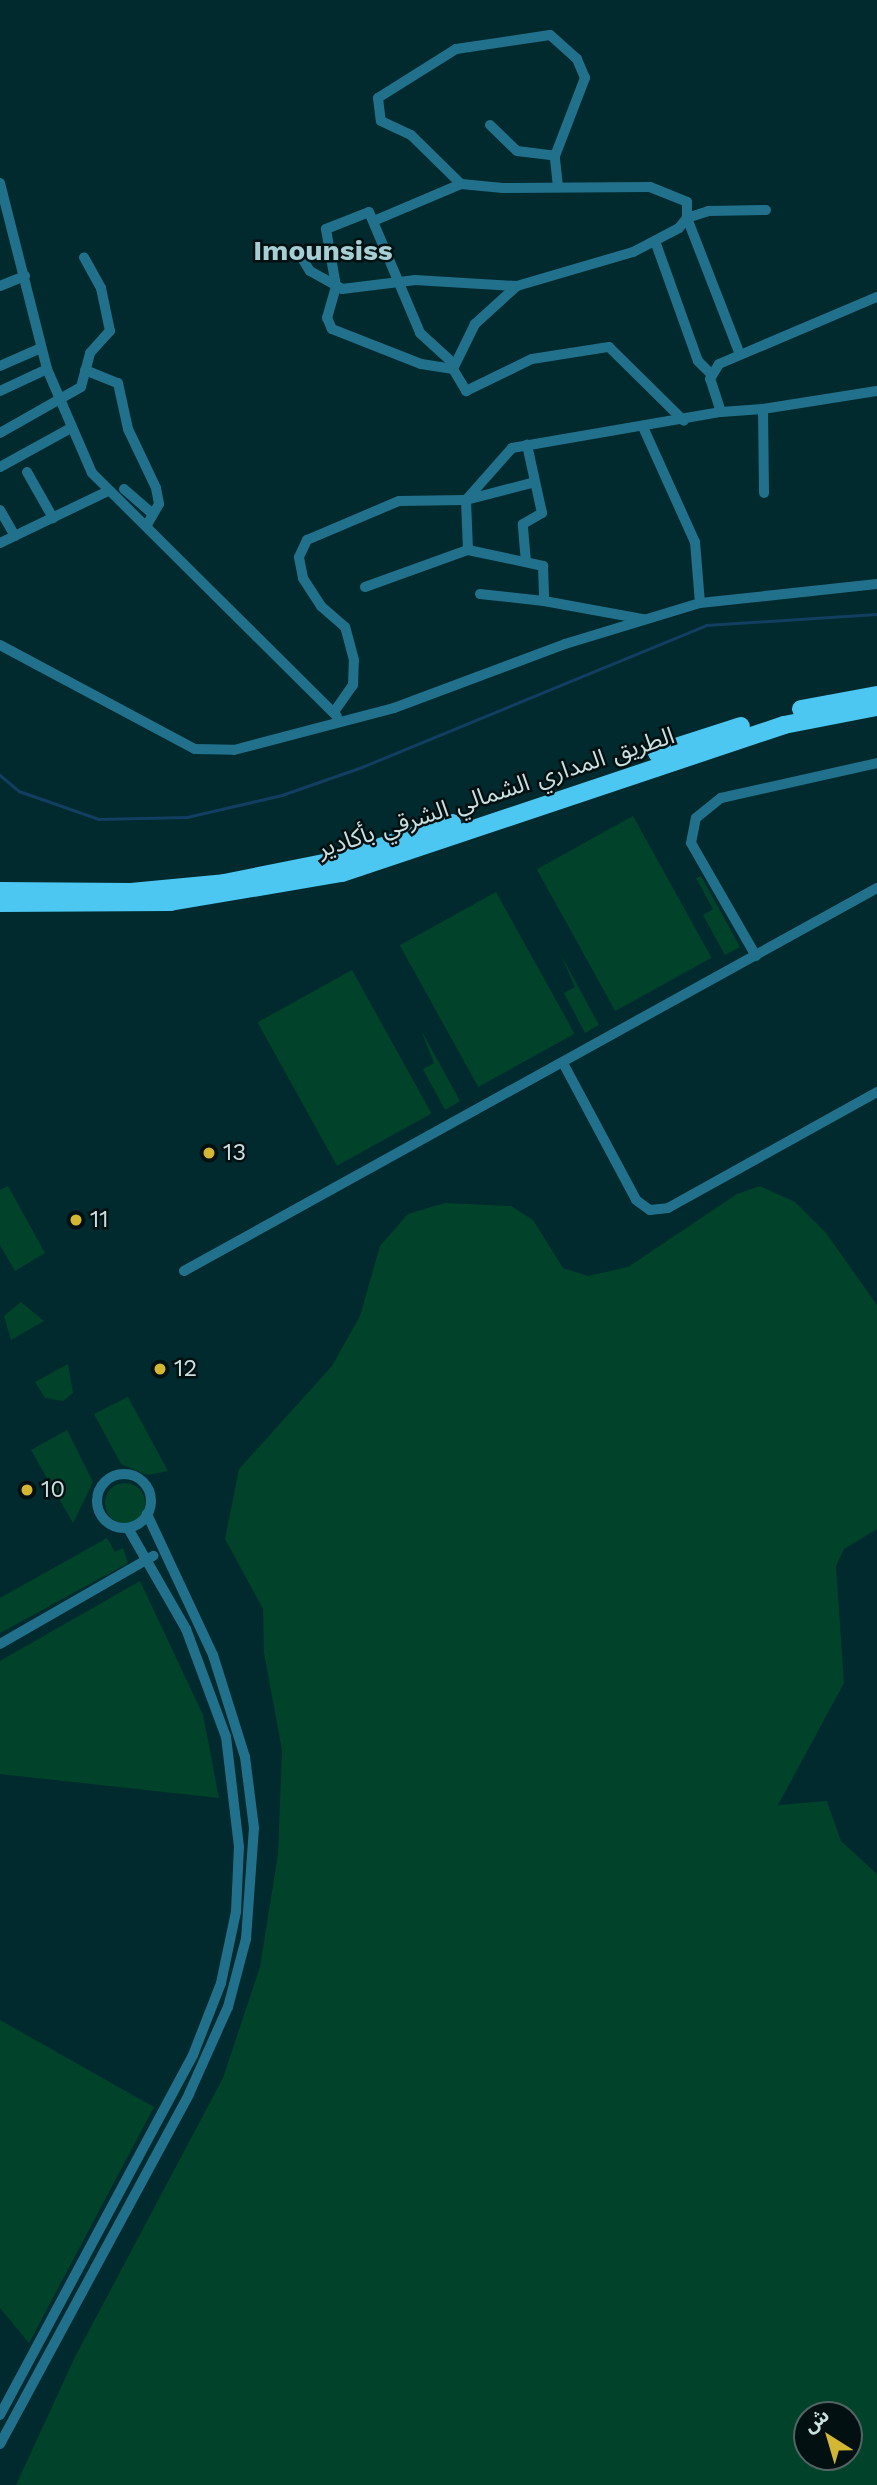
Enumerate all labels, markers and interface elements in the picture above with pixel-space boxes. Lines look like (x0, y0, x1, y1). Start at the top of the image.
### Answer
district label: Imounsiss (253, 234, 393, 268)
street label: الطريق المداري الشمالي الشرقي بأكادير (314, 722, 678, 864)
place label: 13 (223, 1139, 246, 1167)
marker: 13 (201, 1145, 217, 1161)
place label: 11 (90, 1206, 109, 1234)
marker: 11 (68, 1212, 84, 1228)
place label: 12 (174, 1355, 197, 1383)
marker: 12 (152, 1361, 168, 1377)
place label: 10 (41, 1476, 65, 1504)
marker: 10 (19, 1482, 35, 1498)
north arrow (793, 2401, 863, 2471)
text: ش (799, 2403, 834, 2437)

